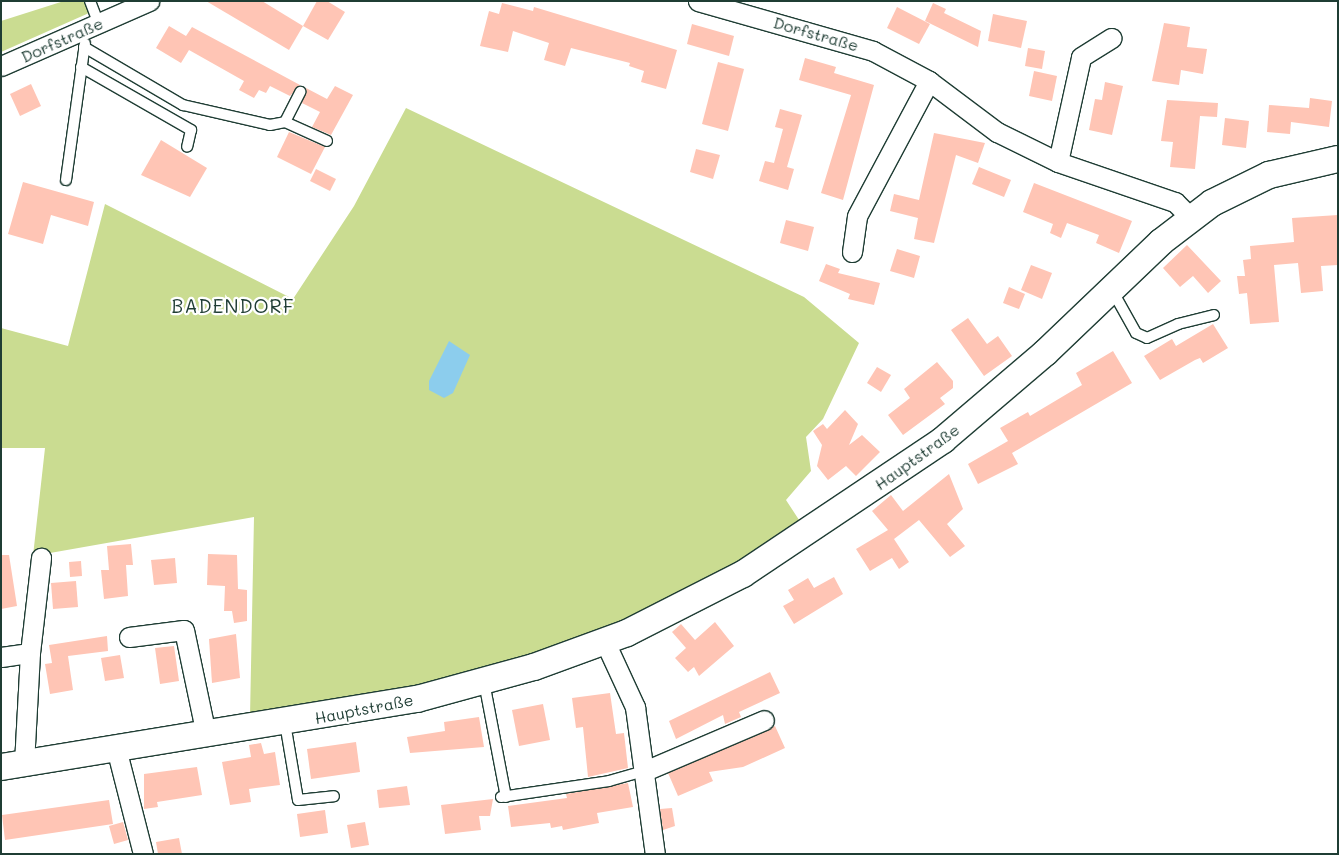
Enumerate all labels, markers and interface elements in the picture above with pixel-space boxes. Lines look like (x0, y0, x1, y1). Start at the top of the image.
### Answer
street label: Dorfstraße (18, 13, 106, 67)
street label: Dorfstraße (771, 13, 861, 55)
district label: BADENDORF (170, 295, 296, 317)
street label: Hauptstraße (871, 420, 963, 494)
street label: Hauptstraße (313, 690, 415, 728)

